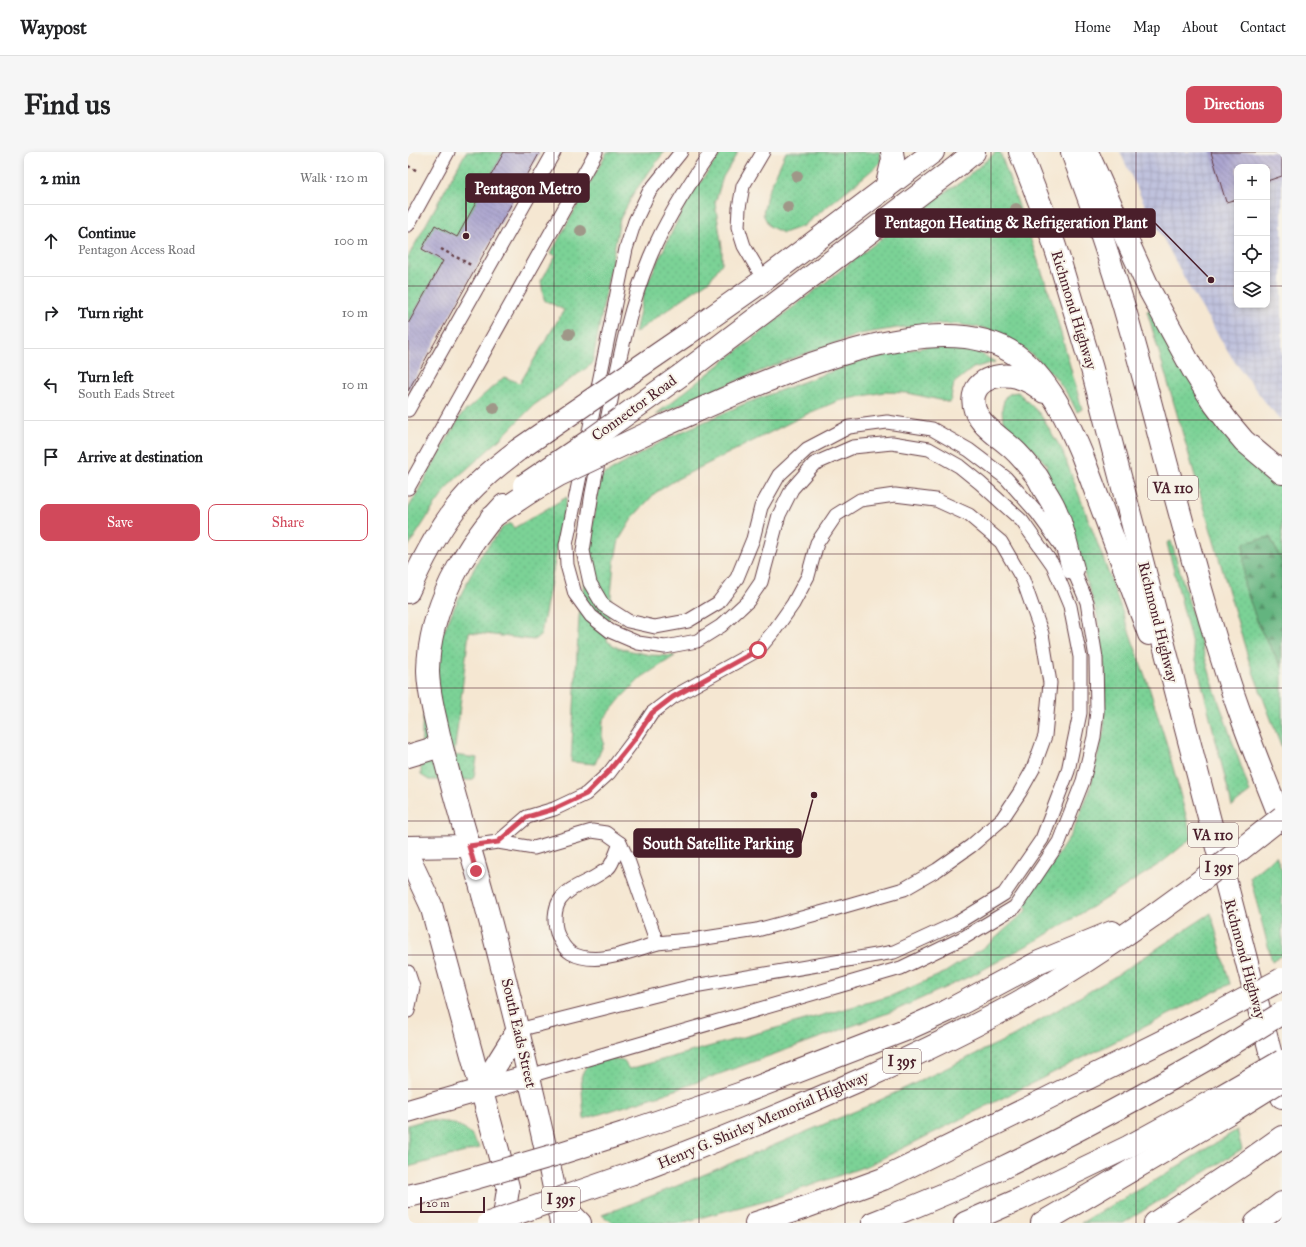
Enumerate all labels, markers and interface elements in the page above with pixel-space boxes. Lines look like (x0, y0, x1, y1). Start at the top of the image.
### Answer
text: Waypost (20, 16, 87, 39)
text: Home (1074, 19, 1111, 36)
text: Map (1133, 19, 1160, 36)
text: About (1182, 19, 1218, 36)
text: Contact (1240, 19, 1286, 36)
button: Directions (1186, 86, 1282, 123)
text: Find us (24, 87, 110, 122)
map controls (1234, 164, 1270, 308)
button: + (1234, 164, 1270, 200)
text: 2 min (40, 168, 80, 189)
text: Walk · 120 m (300, 170, 368, 186)
callout: Pentagon Metro (466, 174, 589, 202)
text: Pentagon Metro (475, 179, 581, 199)
button: − (1234, 200, 1270, 236)
callout: Pentagon Heating & Refrigeration Plant (876, 209, 1155, 237)
text: Pentagon Heating & Refrigeration Plant (884, 213, 1148, 233)
text: Continue (78, 224, 136, 242)
icon: ahead (40, 230, 62, 252)
text: 100 m (334, 233, 368, 249)
button: locate (1234, 236, 1270, 272)
text: Pentagon Access Road (78, 242, 195, 258)
street label: Richmond Highway (1047, 248, 1101, 373)
button: layers (1234, 272, 1270, 308)
icon: right (40, 302, 62, 324)
text: Turn right (78, 304, 143, 322)
text: 10 m (342, 305, 368, 321)
text: Turn left (78, 368, 134, 386)
street label: Connector Road (588, 371, 680, 445)
icon: left (40, 374, 62, 396)
text: 10 m (342, 377, 368, 393)
text: South Eads Street (78, 386, 175, 402)
icon: arrive (40, 446, 62, 468)
text: Arrive at destination (78, 448, 203, 466)
road number: VA 110 (1148, 476, 1198, 500)
button: Save (40, 504, 200, 541)
button: Share (208, 504, 368, 541)
street label: Richmond Highway (1134, 560, 1182, 685)
route start (749, 641, 767, 659)
road number: VA 110 (1188, 823, 1238, 847)
callout: South Satellite Parking (634, 829, 801, 857)
text: South Satellite Parking (643, 834, 794, 854)
road number: I 395 (1200, 855, 1238, 879)
route end (467, 862, 485, 880)
street label: Richmond Highway (1220, 897, 1270, 1022)
street label: South Eads Street (498, 977, 540, 1090)
road number: I 395 (883, 1049, 921, 1073)
street label: Henry G. Shirley Memorial Highway (655, 1067, 872, 1173)
road number: I 395 (542, 1187, 580, 1211)
scale bar (420, 1195, 485, 1214)
text: 20 m (426, 1197, 449, 1210)

